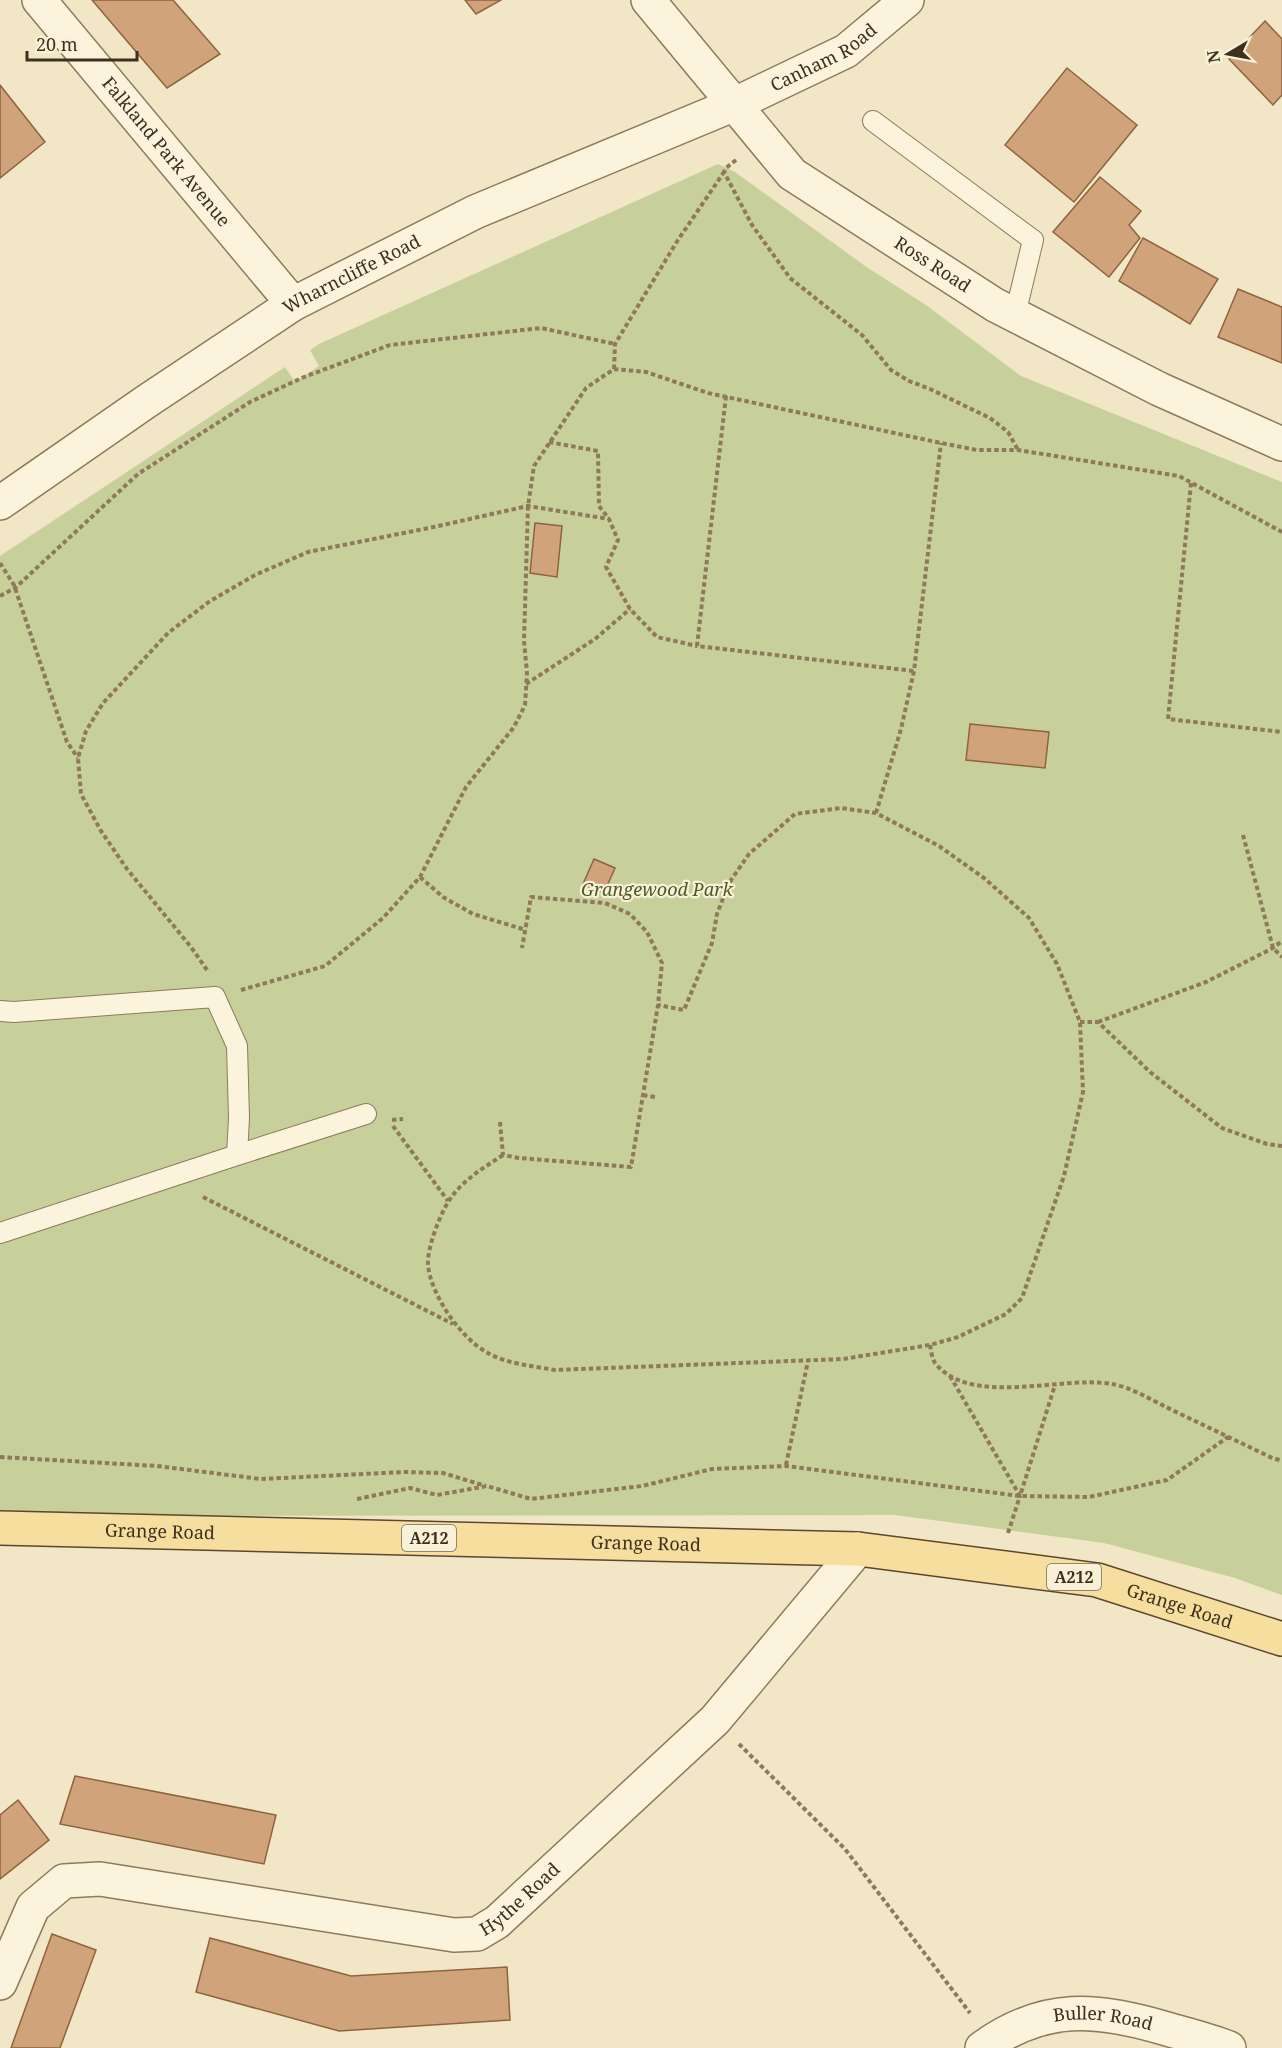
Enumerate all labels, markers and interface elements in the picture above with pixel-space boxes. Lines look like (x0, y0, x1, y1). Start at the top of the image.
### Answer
street label: Canham Road (766, 17, 882, 96)
scale bar (27, 24, 136, 62)
north arrow (1198, 24, 1258, 84)
text: 20 m (36, 32, 78, 56)
text: N (1201, 48, 1225, 65)
street label: Falkland Park Avenue (97, 71, 236, 231)
street label: Wharncliffe Road (278, 229, 424, 319)
street label: Ross Road (890, 230, 976, 297)
park label: Grangewood Park (581, 877, 734, 901)
street label: Grange Road (105, 1518, 215, 1544)
road number: A212 (402, 1525, 456, 1551)
street label: Grange Road (590, 1529, 701, 1556)
road number: A212 (1047, 1564, 1101, 1590)
street label: Grange Road (1124, 1577, 1236, 1634)
street label: Hythe Road (475, 1857, 565, 1941)
street label: Buller Road (1051, 2000, 1156, 2035)

